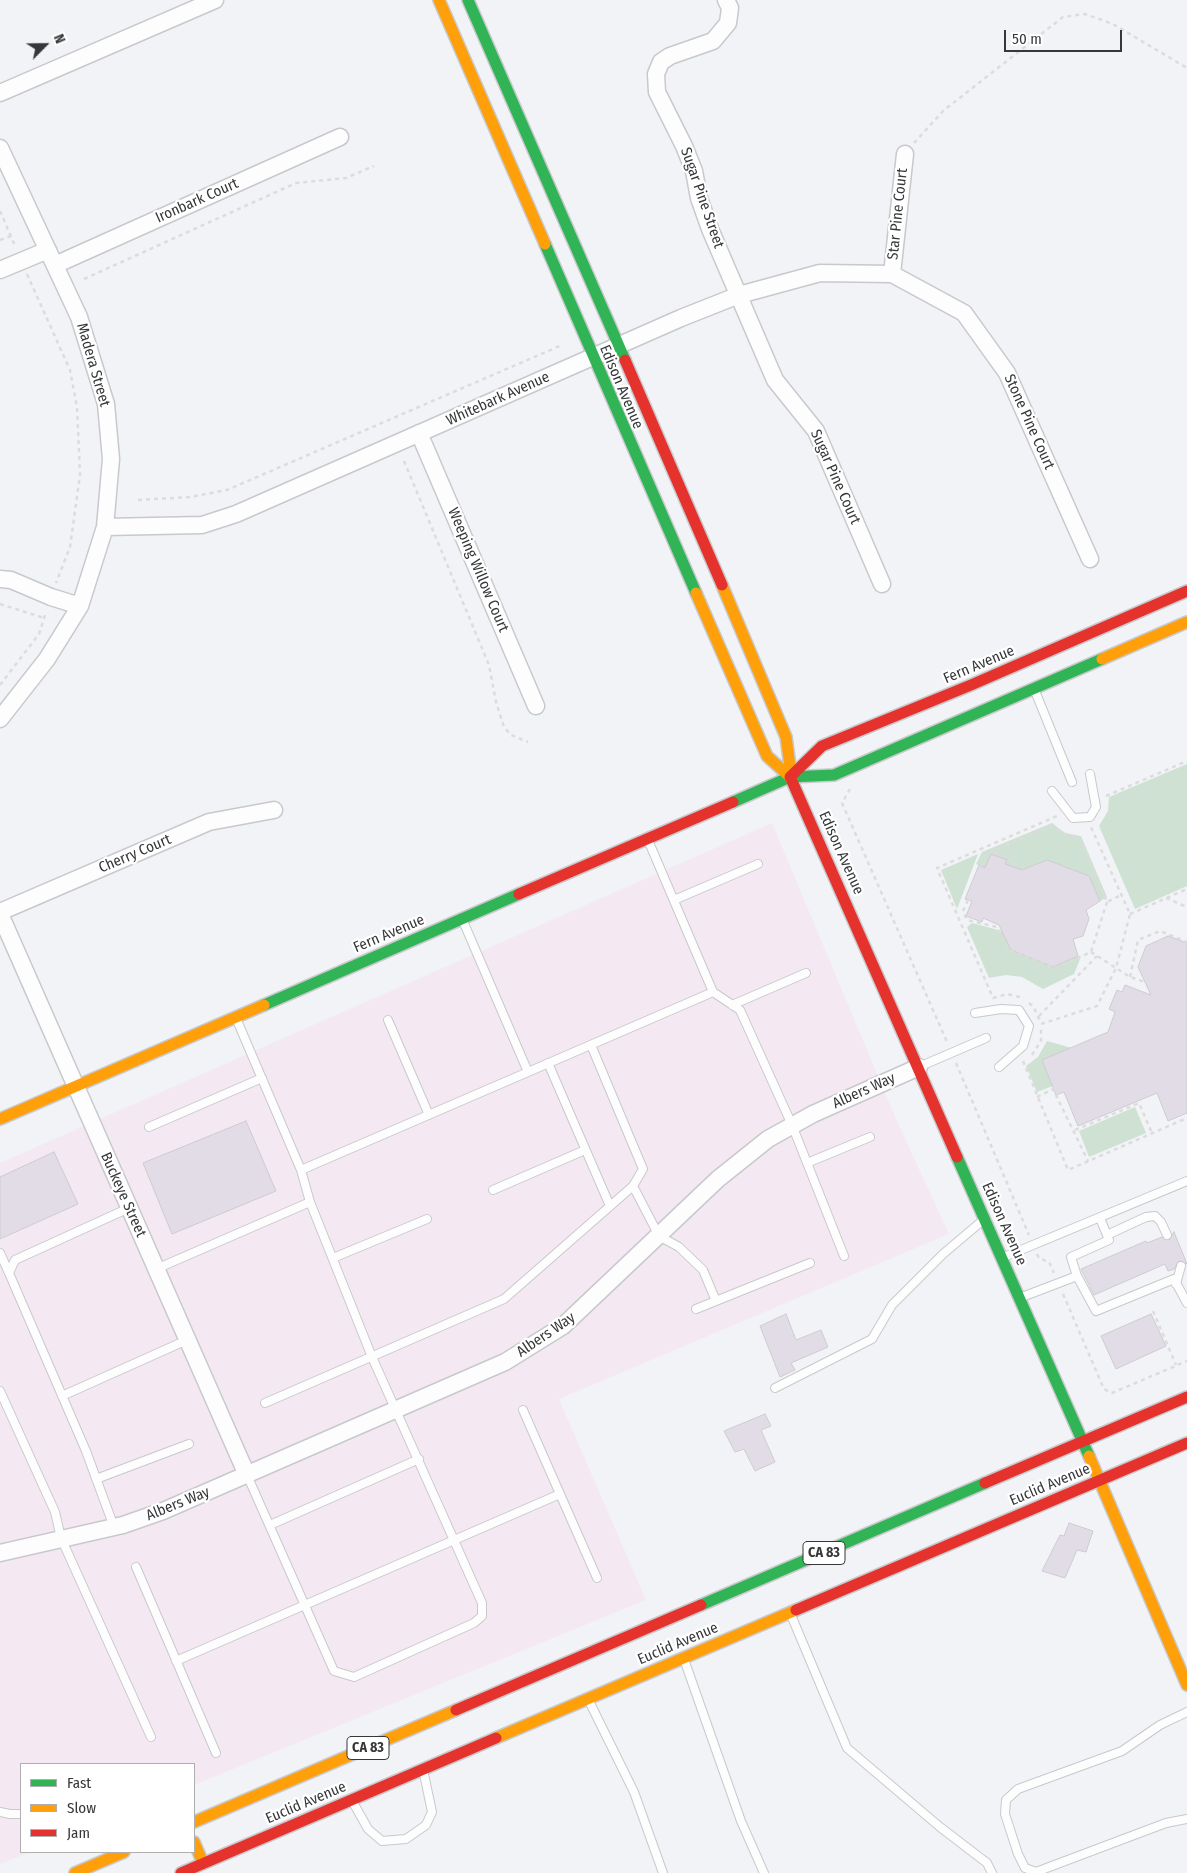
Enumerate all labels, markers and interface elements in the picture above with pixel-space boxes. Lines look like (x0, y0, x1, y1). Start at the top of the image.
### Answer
north arrow (20, 20, 70, 70)
scale bar (1007, 20, 1124, 52)
text: 50 m (1012, 30, 1042, 48)
text: N (50, 32, 69, 46)
street label: Sugar Pine Street (676, 145, 728, 251)
street label: Star Pine Court (884, 167, 912, 261)
street label: Ironbark Court (153, 175, 241, 227)
street label: Madera Street (72, 321, 114, 409)
street label: Edison Avenue (595, 342, 647, 432)
street label: Whitebark Avenue (444, 368, 552, 430)
street label: Stone Pine Court (1000, 372, 1058, 472)
street label: Sugar Pine Court (806, 427, 864, 527)
street label: Weeping Willow Court (444, 505, 512, 635)
street label: Fern Avenue (941, 642, 1017, 688)
street label: Edison Avenue (815, 809, 867, 897)
street label: Cherry Court (96, 831, 174, 877)
street label: Fern Avenue (351, 911, 427, 957)
street label: Albers Way (830, 1069, 898, 1113)
street label: Buckeye Street (96, 1150, 150, 1240)
street label: Edison Avenue (978, 1180, 1030, 1268)
street label: Albers Way (513, 1309, 579, 1361)
street label: Euclid Avenue (1007, 1460, 1093, 1510)
street label: Albers Way (144, 1483, 212, 1525)
road number: CA 83 (803, 1542, 845, 1565)
street label: Euclid Avenue (635, 1619, 721, 1669)
road number: CA 83 (347, 1736, 389, 1760)
legend (20, 1763, 195, 1853)
text: Fast (67, 1774, 91, 1792)
street label: Euclid Avenue (263, 1778, 349, 1828)
text: Slow (67, 1799, 96, 1817)
text: Jam (67, 1824, 90, 1842)

